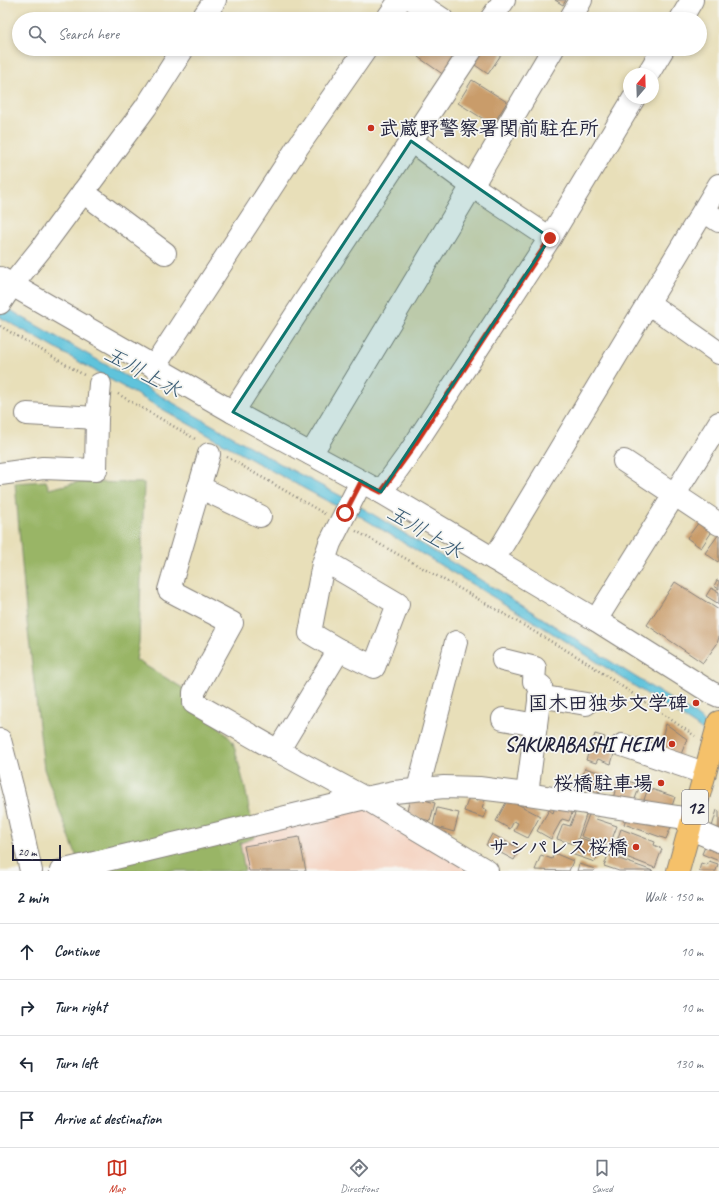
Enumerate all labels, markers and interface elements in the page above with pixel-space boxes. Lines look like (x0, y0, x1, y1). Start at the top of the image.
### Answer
search box (12, 12, 707, 56)
icon: search (26, 23, 48, 45)
text: Search here (58, 25, 119, 44)
north arrow (623, 68, 659, 104)
place label: 武蔵野警察署関前駐在所 (379, 116, 599, 141)
marker: 武蔵野警察署関前駐在所 (366, 123, 376, 133)
route end (541, 229, 559, 247)
water label: 玉川上水 (100, 340, 186, 404)
water label: 玉川上水 (382, 499, 468, 565)
route start (336, 504, 354, 522)
place label: 国木田独歩文学碑 (528, 691, 688, 716)
marker: 国木田独歩文学碑 (691, 698, 701, 708)
place label: SAKURABASHI HEIM (505, 732, 665, 757)
marker: SAKURABASHI HEIM (667, 739, 677, 749)
place label: 桜橋駐車場 (553, 771, 653, 796)
marker: 桜橋駐車場 (656, 778, 666, 788)
road number: 12 (682, 790, 708, 824)
place label: サンパレス桜橋 (489, 835, 628, 860)
marker: サンパレス桜橋 (631, 842, 641, 852)
scale bar (12, 843, 61, 862)
text: 20 m (18, 845, 37, 859)
text: 2 min (16, 887, 49, 908)
text: Walk · 150 m (644, 889, 703, 905)
icon: ahead (16, 941, 38, 963)
text: Continue (54, 942, 99, 961)
text: 10 m (681, 944, 703, 960)
icon: right (16, 997, 38, 1019)
text: Turn right (54, 998, 107, 1017)
text: 10 m (681, 1000, 703, 1016)
icon: left (16, 1053, 38, 1075)
text: Turn left (54, 1054, 97, 1073)
text: 130 m (675, 1056, 703, 1072)
icon: arrive (16, 1109, 38, 1131)
text: Arrive at destination (54, 1110, 161, 1129)
tab: Map (106, 1157, 128, 1195)
tab: Directions (340, 1157, 379, 1195)
tab: Saved (591, 1157, 613, 1195)

